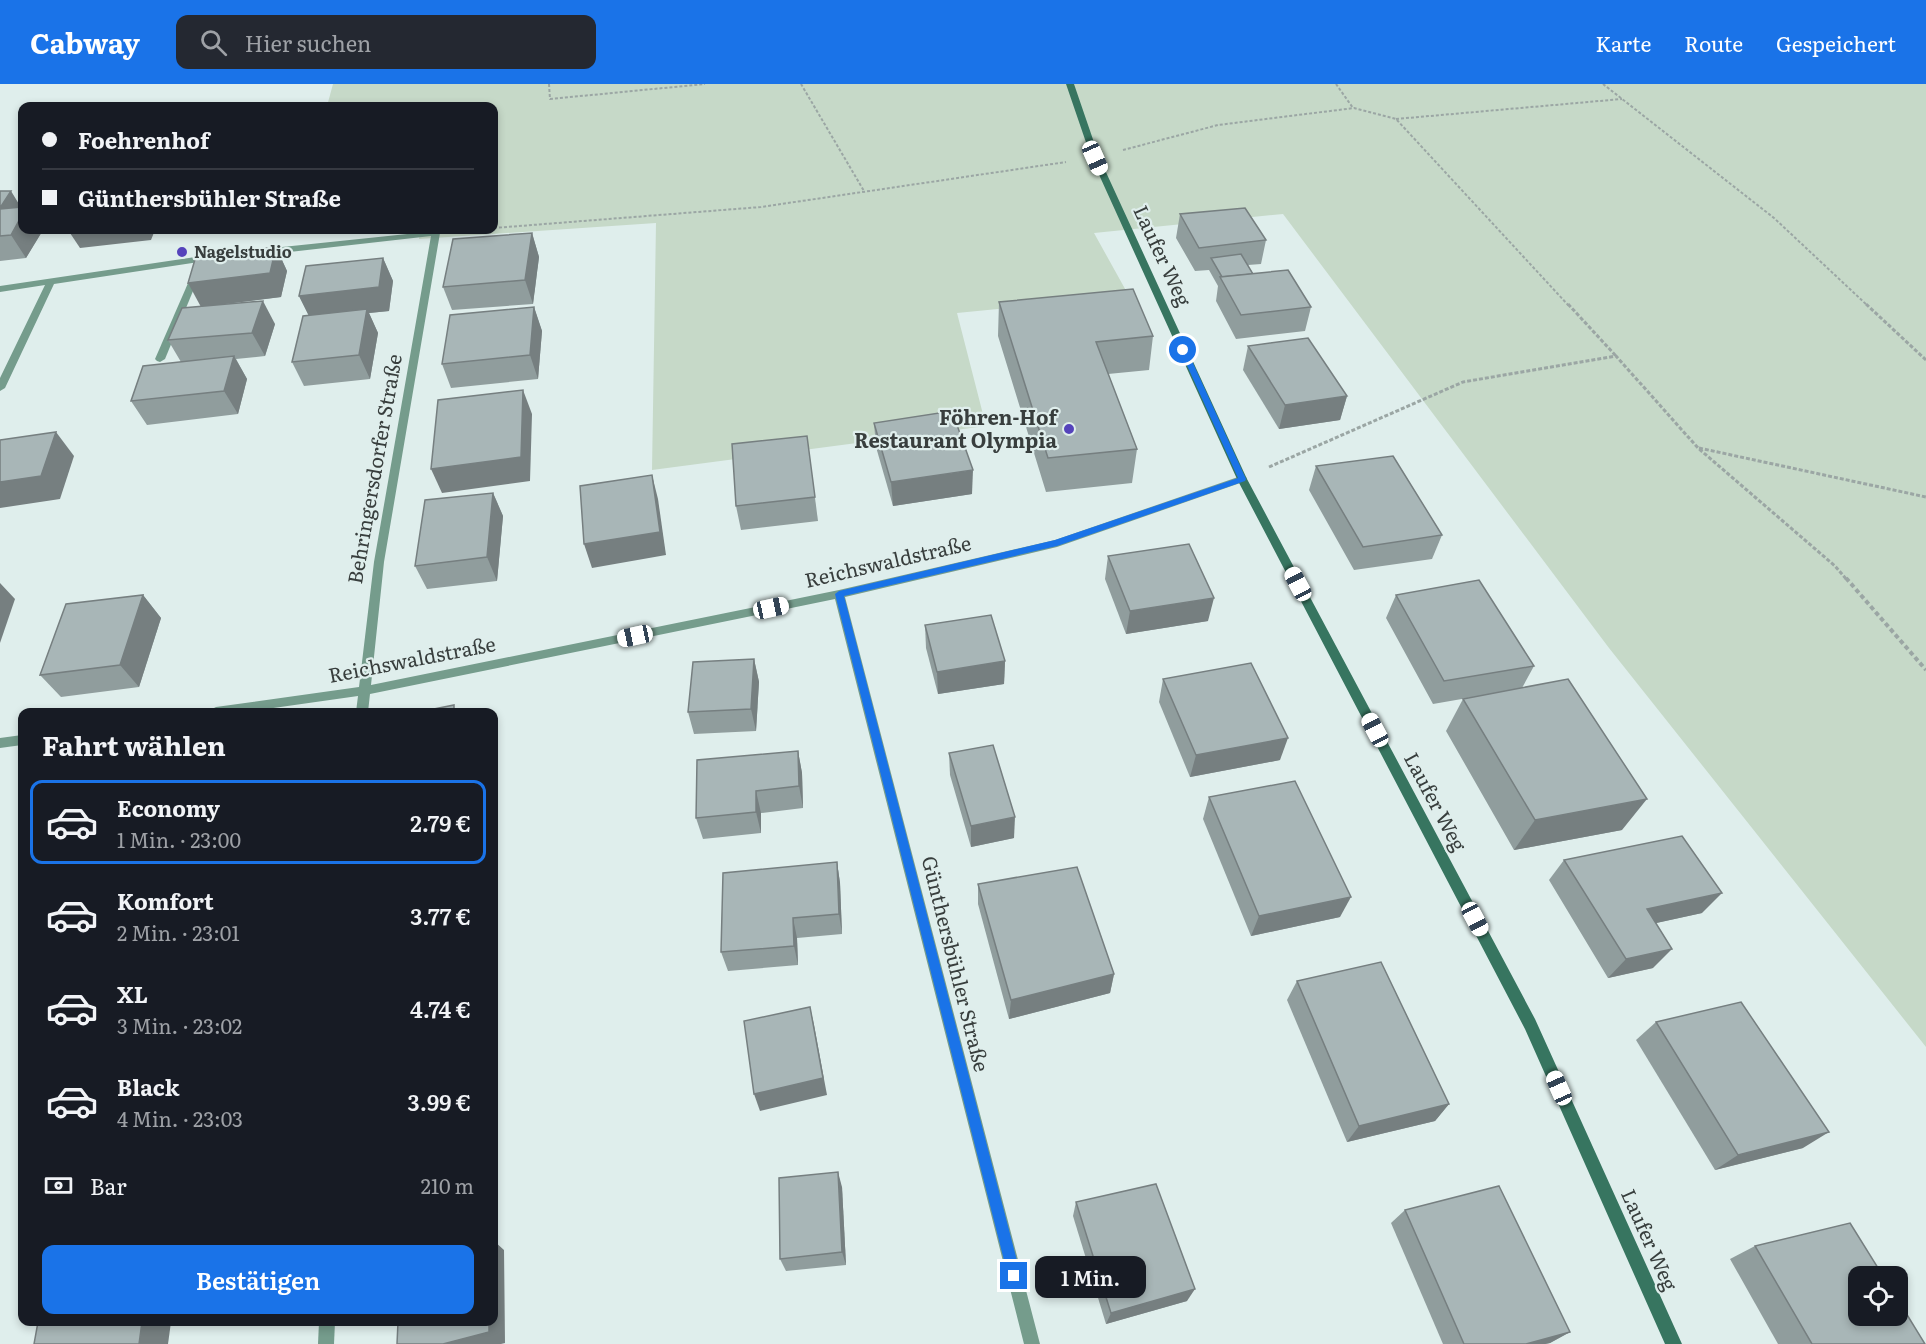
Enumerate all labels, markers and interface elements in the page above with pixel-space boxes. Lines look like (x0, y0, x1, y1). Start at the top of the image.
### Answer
search box (176, 15, 596, 69)
text: Cabway (30, 21, 140, 63)
icon: search (197, 26, 230, 59)
text: Hier suchen (245, 26, 371, 59)
text: Karte (1595, 27, 1651, 58)
text: Route (1684, 27, 1743, 58)
text: Gespeichert (1776, 27, 1896, 58)
text: Foehrenhof (78, 123, 209, 156)
car (1079, 138, 1111, 178)
text: Günthersbühler Straße (78, 181, 341, 214)
street label: Laufer Weg (1127, 200, 1201, 311)
place label: Nagelstudio (194, 239, 292, 263)
marker: Nagelstudio (175, 245, 189, 259)
route start (1169, 336, 1196, 363)
street label: Behringersdorfer Straße (338, 351, 408, 586)
place label: Föhren-Hof Restaurant Olympia (854, 401, 1059, 454)
marker: Föhren-Hof Restaurant Olympia (1062, 422, 1076, 436)
street label: Reichswaldstraße (801, 526, 974, 594)
car (1282, 564, 1314, 604)
car (752, 595, 790, 621)
car (616, 623, 654, 649)
street label: Reichswaldstraße (325, 627, 498, 689)
car (1359, 710, 1391, 750)
text: Fahrt wählen (42, 724, 226, 764)
street label: Laufer Weg (1398, 746, 1476, 857)
text: Economy (117, 791, 220, 824)
icon: car (45, 795, 99, 849)
text: 2.79 € (410, 806, 471, 839)
text: 1 Min. · 23:00 (117, 824, 241, 854)
street label: Günthersbühler Straße (916, 852, 998, 1075)
text: Komfort (117, 884, 214, 917)
icon: car (45, 888, 99, 942)
text: 3.77 € (410, 899, 471, 932)
car (1459, 899, 1491, 939)
text: 2 Min. · 23:01 (117, 917, 240, 947)
text: XL (117, 977, 148, 1010)
icon: car (45, 981, 99, 1035)
text: 4.74 € (410, 992, 471, 1025)
text: 3 Min. · 23:02 (117, 1010, 242, 1040)
car (1543, 1068, 1575, 1108)
text: Black (117, 1070, 179, 1103)
icon: car (45, 1074, 99, 1128)
text: 3.99 € (408, 1085, 471, 1118)
text: 4 Min. · 23:03 (117, 1103, 243, 1133)
icon: cash (42, 1169, 75, 1202)
text: Bar (90, 1169, 127, 1202)
text: 210 m (421, 1170, 474, 1200)
street label: Laufer Weg (1615, 1184, 1687, 1296)
button: Bestätigen (42, 1245, 474, 1314)
callout: 1 Min. (1035, 1255, 1146, 1297)
route end (1000, 1262, 1027, 1289)
text: 1 Min. (1061, 1262, 1120, 1292)
map controls (1848, 1266, 1908, 1326)
button: locate (1848, 1266, 1908, 1326)

